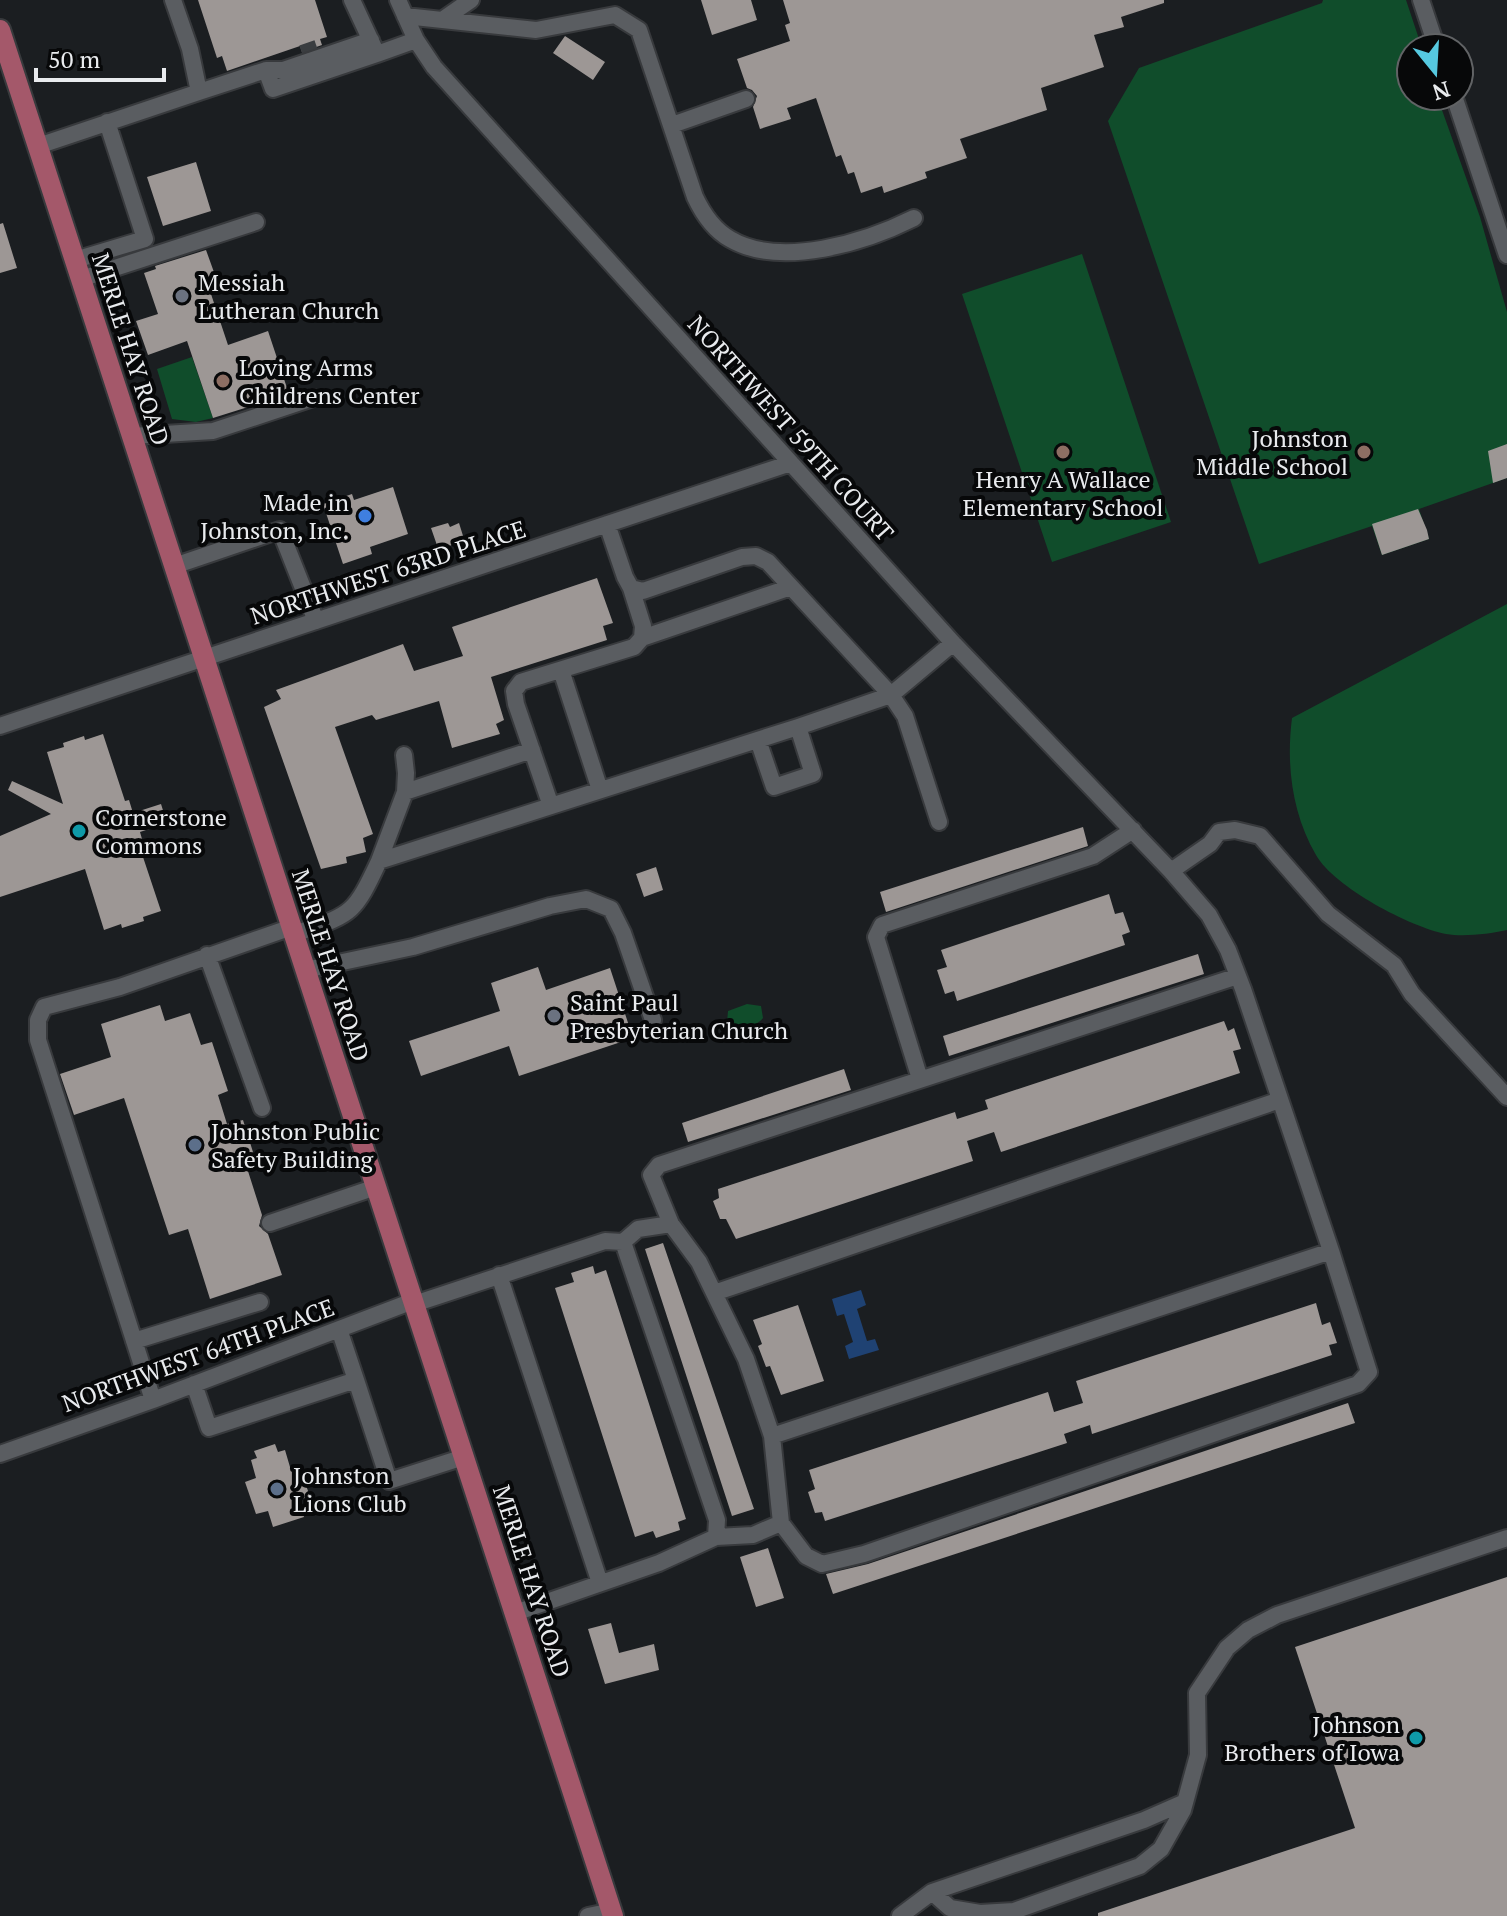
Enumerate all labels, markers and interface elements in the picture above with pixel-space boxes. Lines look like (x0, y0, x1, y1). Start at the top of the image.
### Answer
scale bar (36, 32, 164, 82)
north arrow (1395, 32, 1475, 112)
text: 50 m (48, 43, 100, 75)
text: N (1429, 75, 1454, 108)
street label: MERLE HAY ROAD (85, 249, 177, 449)
place label: Messiah Lutheran Church (198, 266, 379, 326)
marker: Messiah Lutheran Church (173, 287, 191, 305)
street label: NORTHWEST 59TH COURT (681, 308, 901, 548)
place label: Loving Arms Childrens Center (239, 351, 420, 411)
marker: Loving Arms Childrens Center (214, 372, 232, 390)
place label: Johnston Middle School (1196, 422, 1348, 482)
marker: Henry A Wallace Elementary School (1054, 443, 1072, 461)
marker: Johnston Middle School (1355, 443, 1373, 461)
place label: Henry A Wallace Elementary School (963, 463, 1163, 523)
place label: Made in Johnston, Inc. (200, 486, 349, 546)
marker: Made in Johnston, Inc. (356, 507, 374, 525)
street label: NORTHWEST 63RD PLACE (246, 512, 530, 632)
place label: Cornerstone Commons (95, 801, 227, 861)
marker: Cornerstone Commons (70, 822, 88, 840)
street label: MERLE HAY ROAD (285, 865, 377, 1065)
place label: Saint Paul Presbyterian Church (570, 986, 788, 1046)
marker: Saint Paul Presbyterian Church (545, 1007, 563, 1025)
place label: Johnston Public Safety Building (211, 1115, 380, 1175)
marker: Johnston Public Safety Building (186, 1136, 204, 1154)
street label: NORTHWEST 64TH PLACE (57, 1291, 339, 1419)
place label: Johnston Lions Club (293, 1459, 407, 1519)
marker: Johnston Lions Club (268, 1480, 286, 1498)
street label: MERLE HAY ROAD (486, 1481, 578, 1681)
place label: Johnson Brothers of Iowa (1224, 1708, 1400, 1768)
marker: Johnson Brothers of Iowa (1407, 1729, 1425, 1747)

